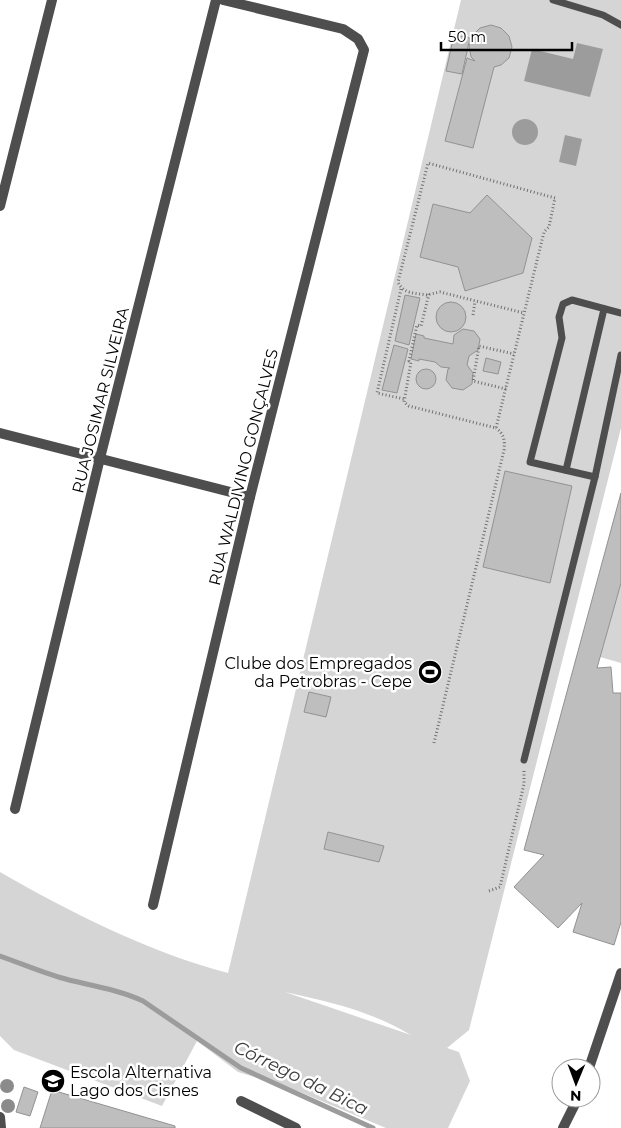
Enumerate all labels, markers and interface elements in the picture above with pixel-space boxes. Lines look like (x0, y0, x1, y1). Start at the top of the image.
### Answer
scale bar (441, 20, 572, 52)
text: 50 m (448, 27, 486, 46)
street label: RUA JOSIMAR SILVEIRA (68, 305, 133, 495)
street label: RUA WALDIVINO GONÇALVES (205, 347, 282, 587)
place label: Clube dos Empregados da Petrobras - Cepe (225, 654, 412, 691)
sports icon: Clube dos Empregados da Petrobras - Cepe (417, 659, 443, 685)
water label: Córrego da Bica (230, 1036, 372, 1120)
north arrow (551, 1058, 601, 1108)
place label: Escola Alternativa Lago dos Cisnes (70, 1063, 212, 1100)
school or university icon: Escola Alternativa Lago dos Cisnes (40, 1068, 66, 1094)
text: N (570, 1087, 582, 1105)

